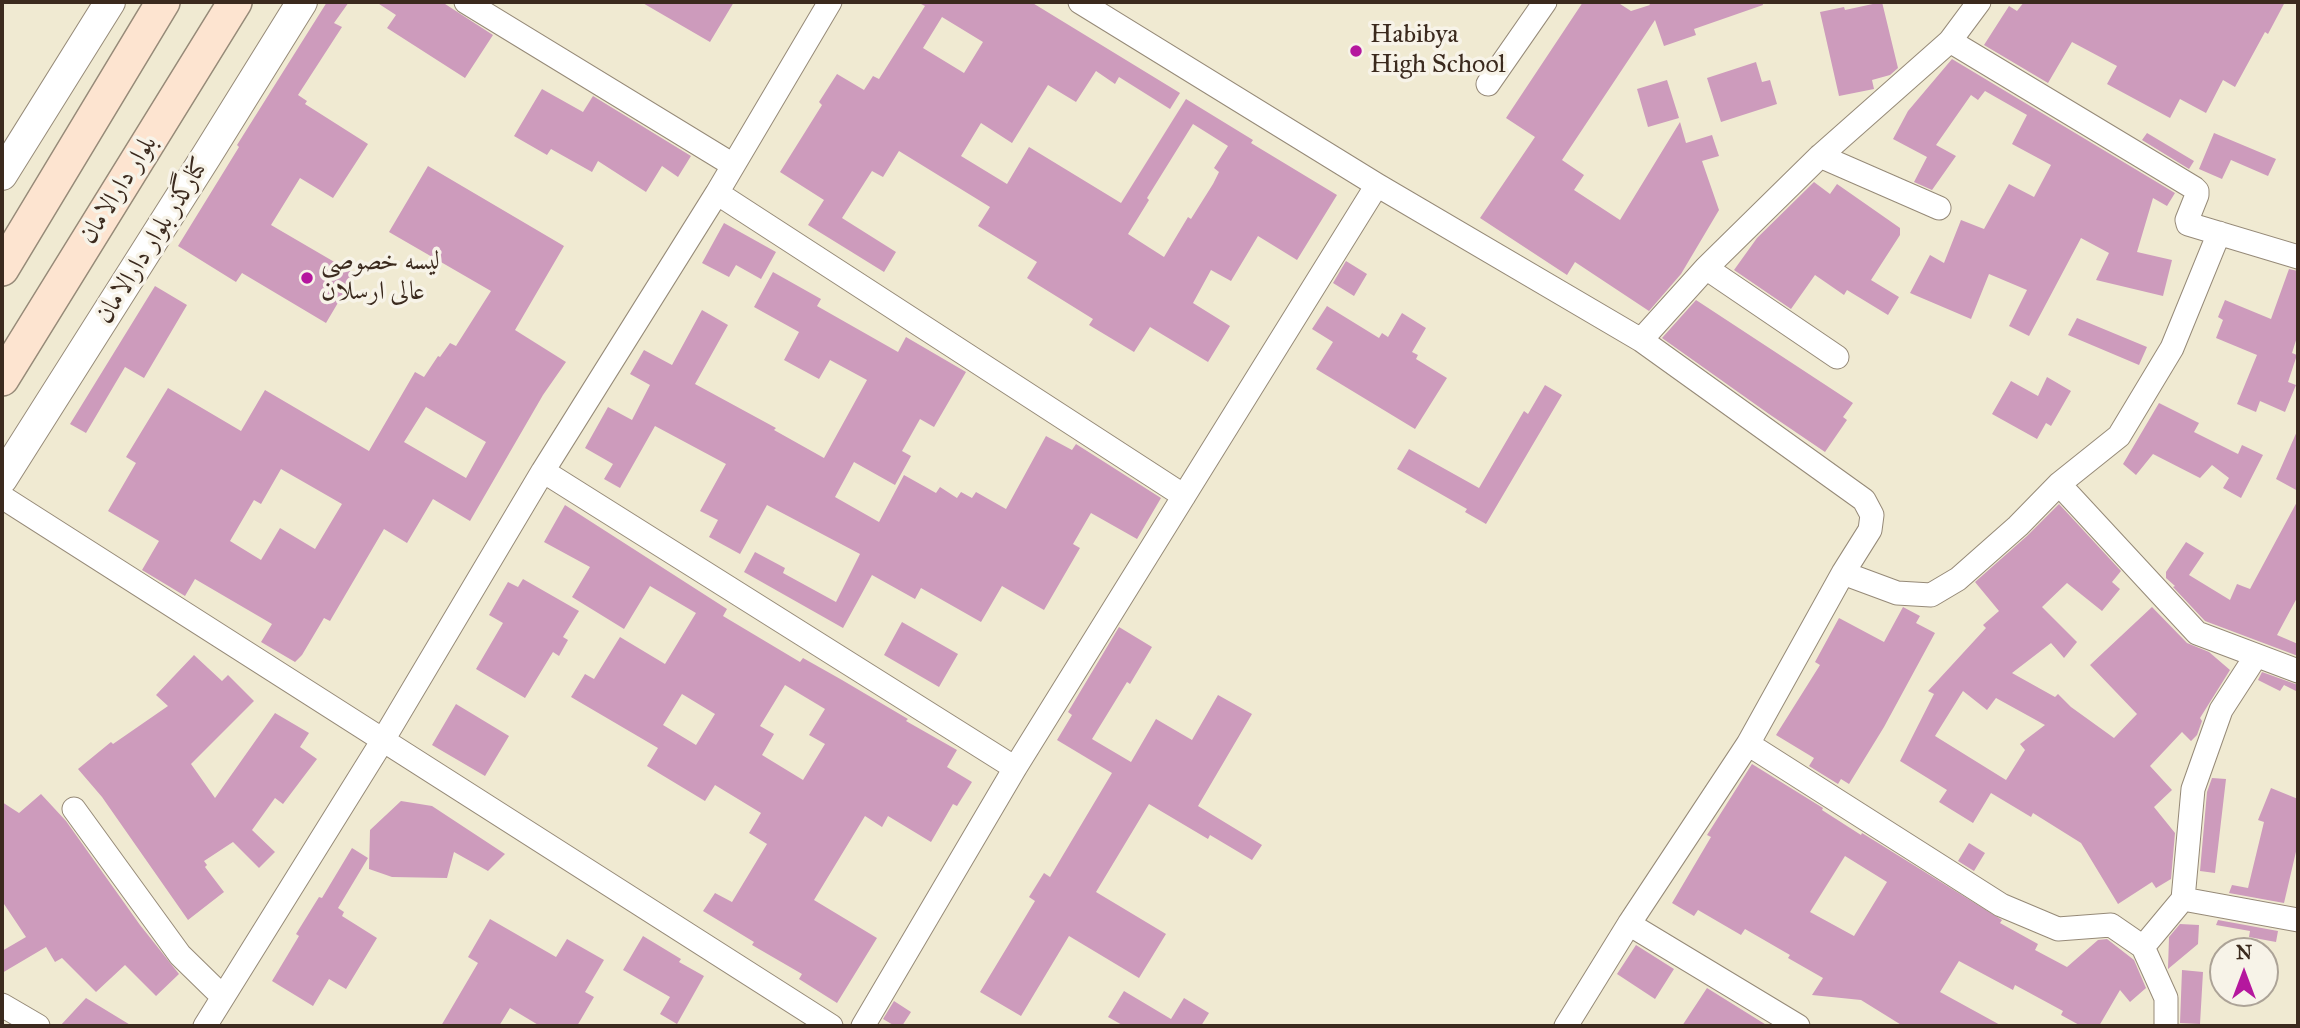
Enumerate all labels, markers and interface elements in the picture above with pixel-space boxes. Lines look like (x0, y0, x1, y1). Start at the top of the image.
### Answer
place label: Habibya High School (1370, 20, 1506, 82)
marker: Habibya High School (1348, 43, 1364, 59)
street label: بلوار دارالامان (73, 130, 165, 250)
street label: کنارگذر بلوار دارالامان (89, 152, 217, 330)
place label: لیسه خصوصی عالی ارسلان (321, 247, 440, 308)
marker: لیسه خصوصی عالی ارسلان (299, 270, 315, 286)
north arrow (2209, 937, 2279, 1007)
text: N (2236, 941, 2252, 964)

